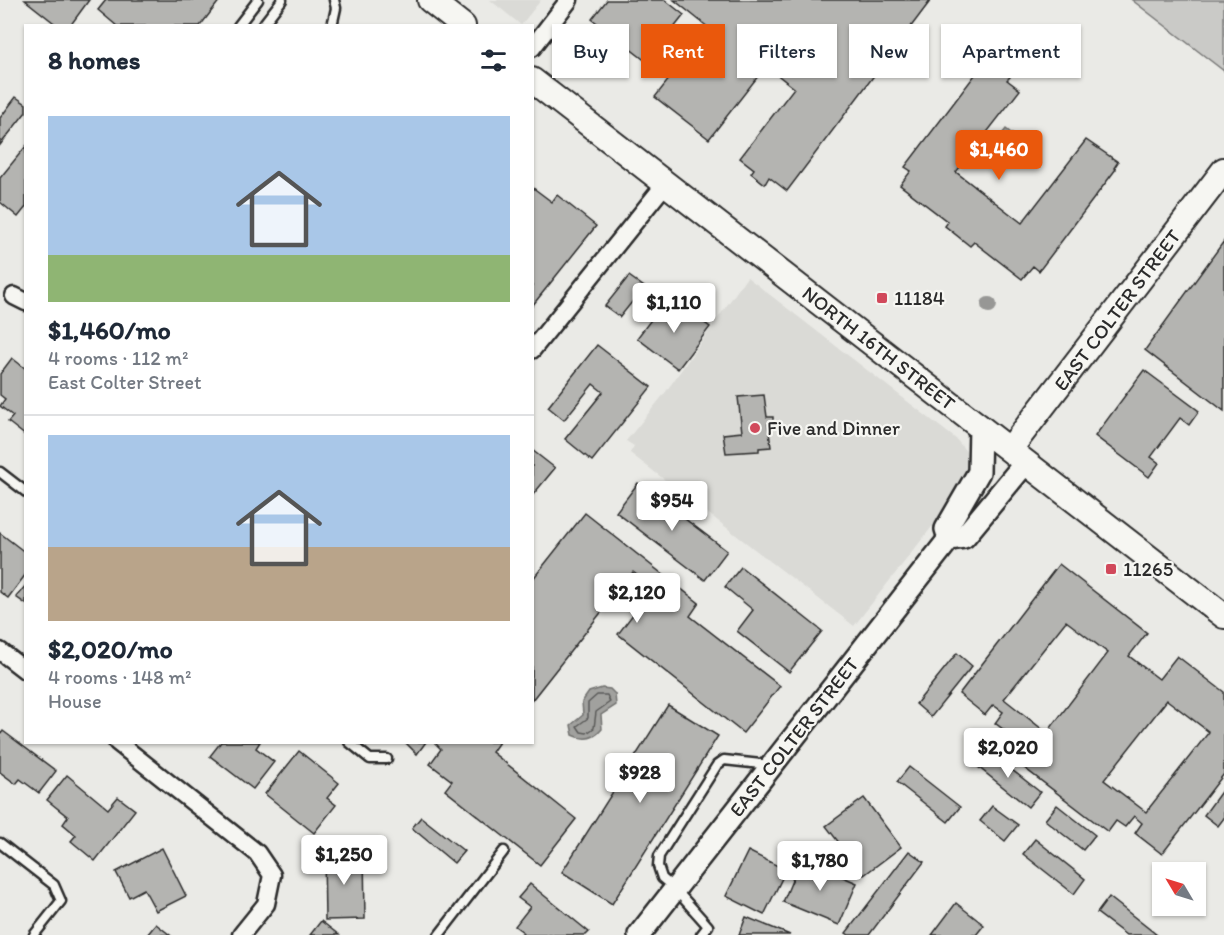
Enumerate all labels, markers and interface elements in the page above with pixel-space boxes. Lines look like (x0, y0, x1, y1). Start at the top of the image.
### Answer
chip: Buy (552, 24, 629, 78)
chip: Rent (641, 24, 725, 78)
chip: Filters (737, 24, 837, 78)
chip: New (849, 24, 929, 78)
chip: Apartment (941, 24, 1081, 78)
text: 8 homes (48, 44, 140, 76)
icon: filters (477, 44, 510, 77)
pin: $1,460 (950, 130, 1048, 181)
text: $1,460 (969, 137, 1029, 161)
icon: home (225, 155, 333, 263)
street label: EAST COLTER STREET (1049, 225, 1185, 395)
street label: NORTH 16TH STREET (798, 281, 960, 415)
pin: $1,110 (625, 283, 723, 334)
place label: 11184 (894, 286, 945, 310)
text: $1,110 (646, 290, 702, 314)
marker: 11184 (875, 291, 889, 305)
text: $1,460/mo (48, 314, 171, 346)
text: 4 rooms · 112 m² (48, 346, 188, 370)
text: East Colter Street (48, 370, 201, 394)
place label: Five and Dinner (767, 416, 900, 440)
marker: Five and Dinner (748, 421, 762, 435)
icon: home (225, 474, 333, 582)
pin: $954 (636, 481, 708, 532)
text: $954 (650, 488, 694, 512)
place label: 11265 (1123, 557, 1173, 581)
marker: 11265 (1104, 562, 1118, 576)
pin: $2,120 (588, 573, 686, 624)
text: $2,120 (608, 580, 666, 604)
text: $2,020/mo (48, 633, 173, 665)
street label: EAST COLTER STREET (724, 653, 864, 821)
text: 4 rooms · 148 m² (48, 665, 192, 689)
text: House (48, 689, 102, 713)
pin: $2,020 (959, 728, 1057, 779)
text: $2,020 (978, 735, 1038, 759)
pin: $928 (604, 753, 676, 804)
text: $928 (619, 760, 661, 784)
pin: $1,250 (295, 835, 393, 886)
pin: $1,780 (771, 841, 869, 892)
text: $1,250 (315, 842, 373, 866)
text: $1,780 (791, 848, 849, 872)
north arrow (1152, 862, 1206, 916)
map controls (1152, 862, 1206, 916)

